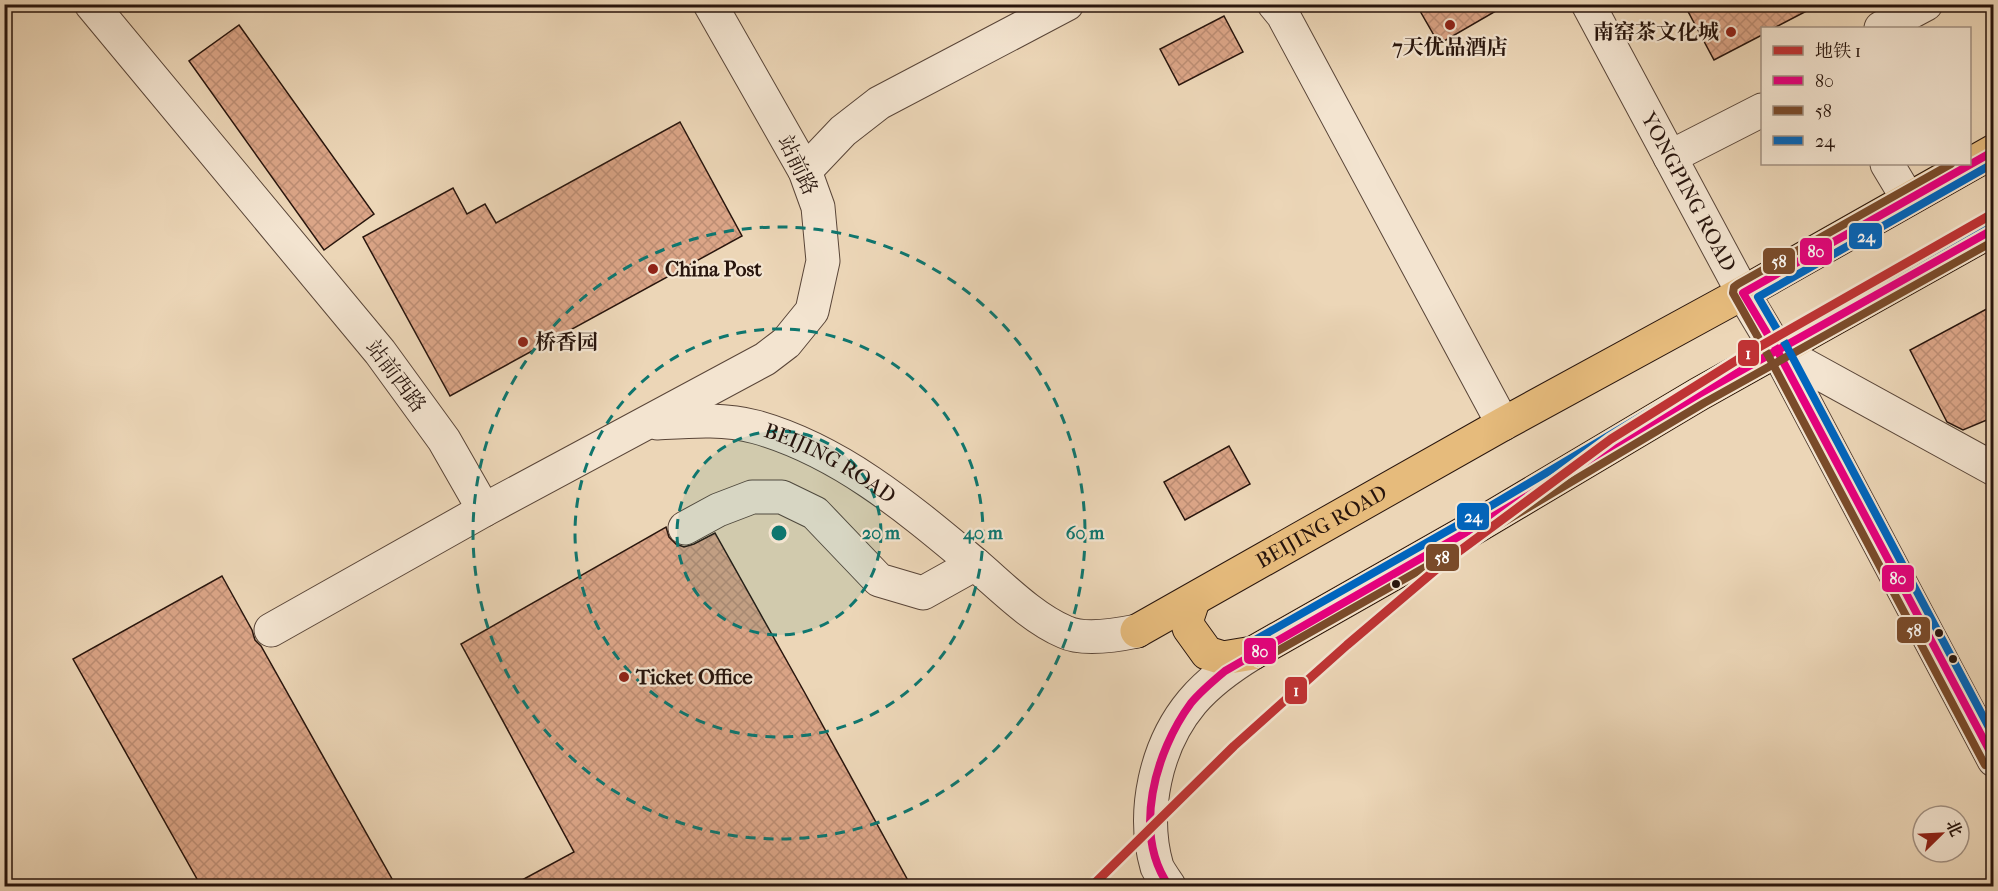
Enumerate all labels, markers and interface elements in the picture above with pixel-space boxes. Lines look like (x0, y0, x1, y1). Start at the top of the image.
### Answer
marker: 7天优品酒店 (1443, 18, 1457, 32)
place label: 南窑茶文化城 (1593, 20, 1719, 44)
marker: 南窑茶文化城 (1724, 25, 1738, 39)
legend (1761, 27, 1971, 165)
place label: 7天优品酒店 (1391, 35, 1508, 59)
text: 地铁 1 (1815, 41, 1861, 62)
text: 80 (1815, 71, 1834, 92)
text: 58 (1815, 101, 1832, 122)
street label: YONGPING ROAD (1636, 107, 1741, 275)
street label: 站前路 (773, 131, 823, 199)
text: 24 (1815, 131, 1835, 152)
line badge: 24 (1848, 222, 1883, 250)
text: 24 (1857, 227, 1876, 247)
line badge: 80 (1799, 237, 1833, 266)
text: 80 (1808, 242, 1825, 261)
line badge: 58 (1762, 247, 1796, 275)
text: 58 (1772, 252, 1786, 271)
place label: China Post (665, 257, 762, 281)
marker: China Post (646, 262, 660, 276)
place label: 桥香园 (535, 330, 598, 354)
street label: 站前西路 (361, 335, 431, 417)
marker: 桥香园 (516, 335, 530, 349)
line badge: 1 (1737, 339, 1760, 367)
text: 1 (1745, 344, 1751, 363)
street label: BEIJING ROAD (761, 418, 900, 508)
street label: BEIJING ROAD (1252, 480, 1391, 573)
line badge: 24 (1456, 502, 1490, 531)
text: 24 (1464, 507, 1483, 527)
centre of rings (769, 523, 789, 543)
text: 20 m (862, 523, 901, 544)
text: 40 m (962, 523, 1004, 544)
text: 60 m (1066, 523, 1105, 544)
line badge: 58 (1425, 543, 1460, 572)
text: 58 (1435, 548, 1449, 567)
line badge: 80 (1881, 564, 1915, 593)
text: 80 (1890, 569, 1907, 588)
unlabelled marker (1390, 578, 1402, 590)
line badge: 58 (1896, 616, 1931, 644)
text: 58 (1907, 621, 1921, 640)
unlabelled marker (1933, 627, 1945, 639)
line badge: 80 (1243, 637, 1277, 665)
text: 80 (1252, 642, 1269, 661)
unlabelled marker (1947, 653, 1959, 665)
place label: Ticket Office (635, 665, 753, 689)
marker: Ticket Office (617, 670, 631, 684)
line badge: 1 (1284, 676, 1308, 705)
text: 1 (1293, 681, 1299, 700)
north arrow (1911, 804, 1971, 864)
text: 北 (1942, 817, 1966, 839)

